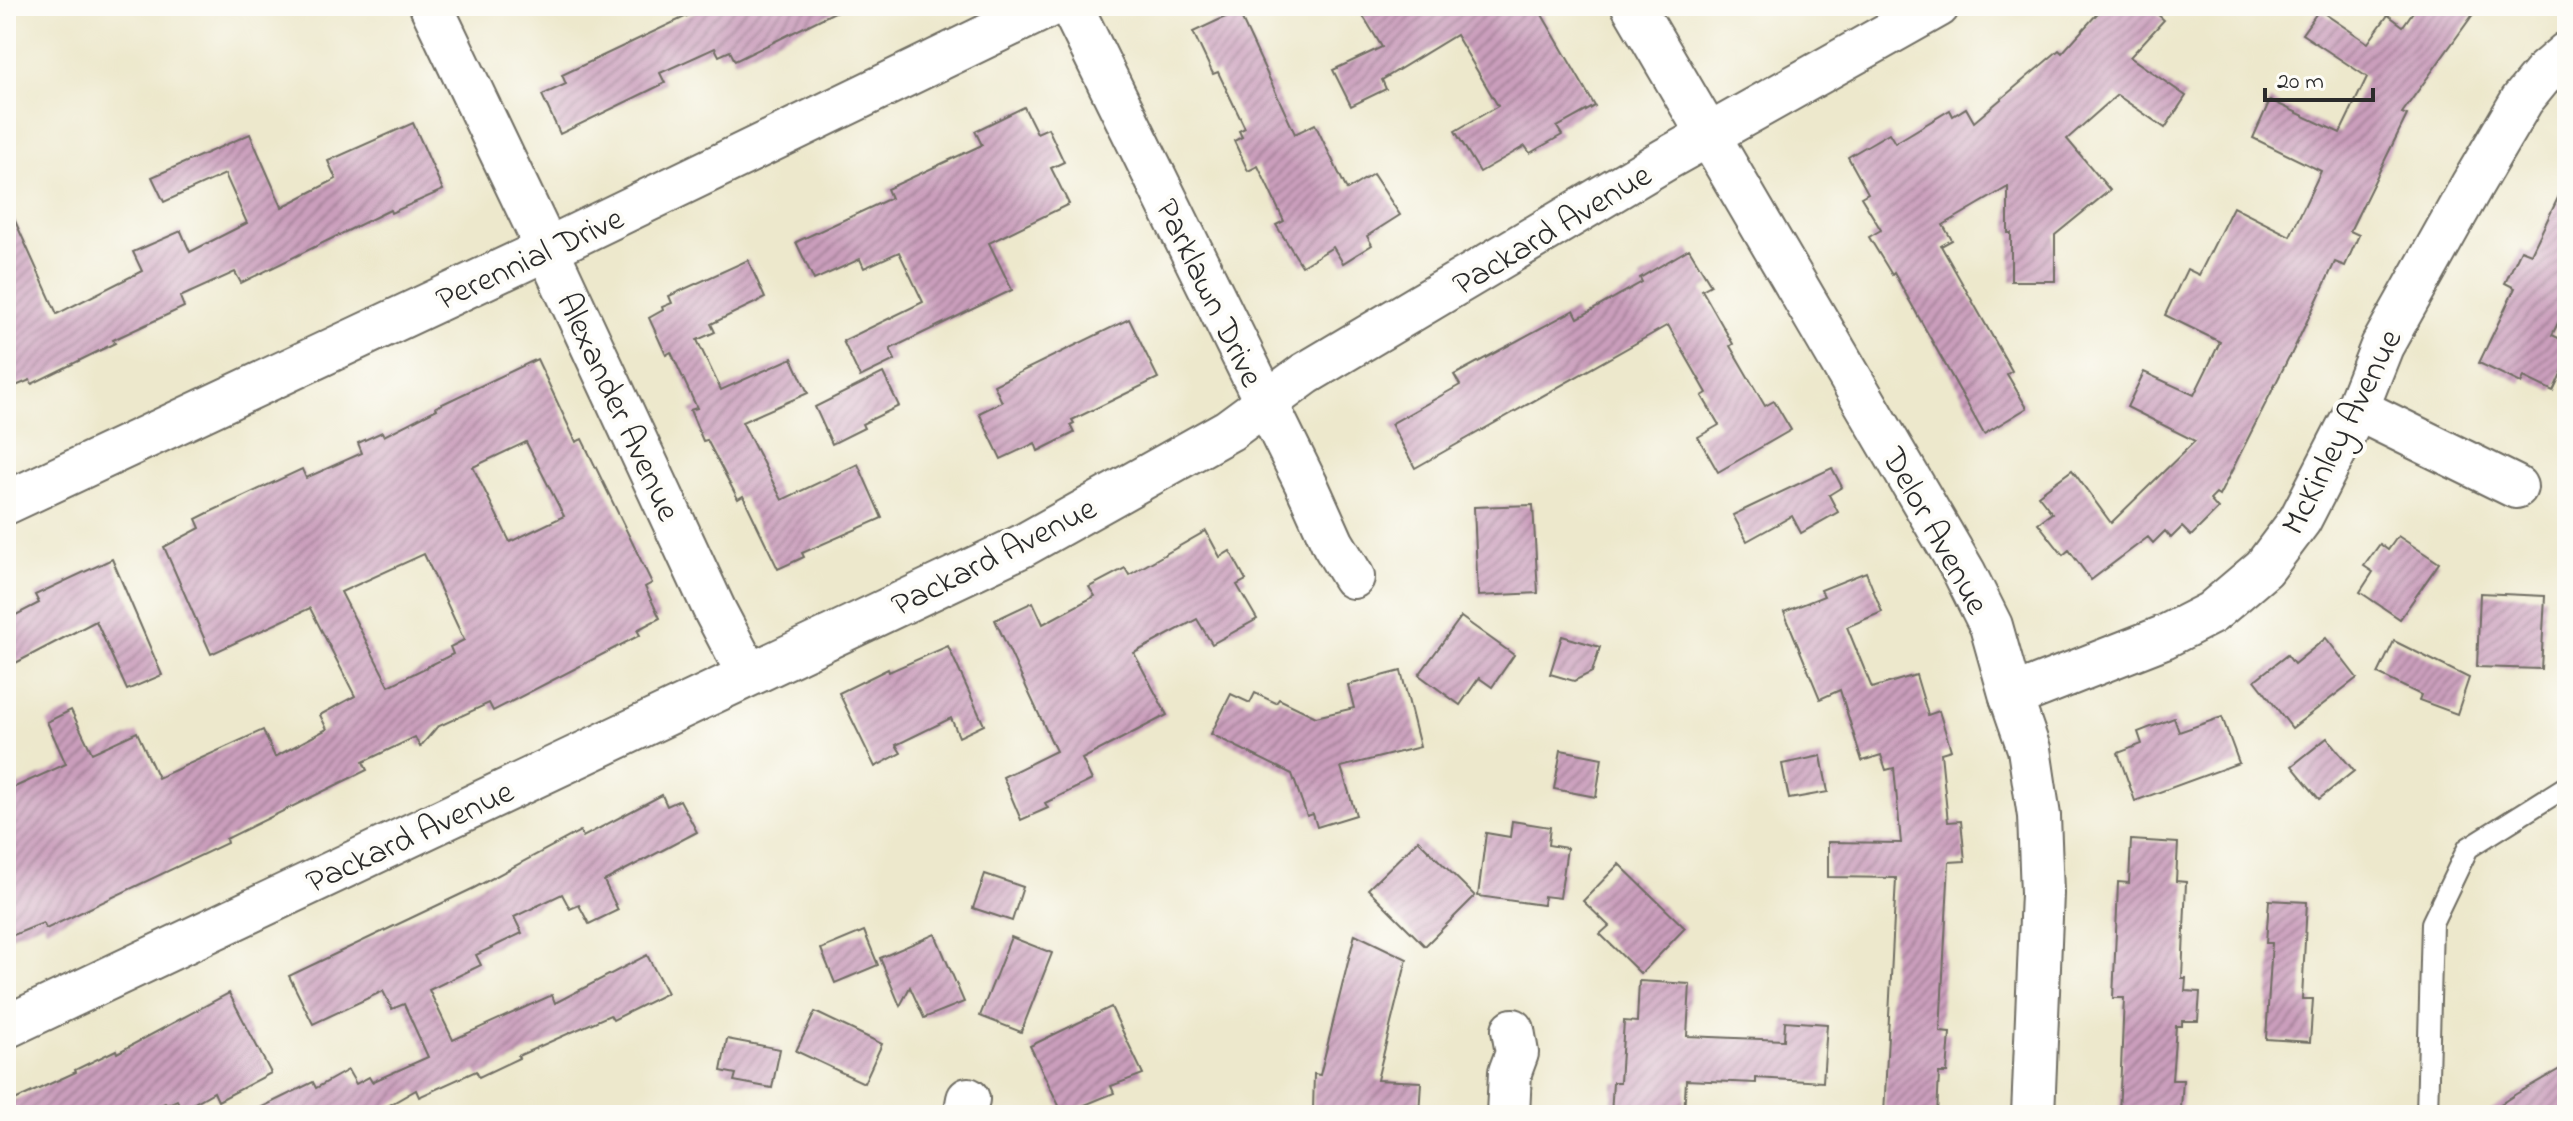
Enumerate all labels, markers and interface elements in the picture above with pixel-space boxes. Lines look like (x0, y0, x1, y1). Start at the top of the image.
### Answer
scale bar (2265, 52, 2373, 102)
text: 20 m (2277, 65, 2324, 100)
street label: Packard Avenue (1444, 152, 1663, 311)
street label: Parklawn Drive (1140, 191, 1275, 397)
street label: Perennial Drive (429, 195, 633, 326)
street label: Alexander Avenue (541, 285, 692, 531)
street label: McKinley Avenue (2270, 320, 2417, 544)
street label: Delor Avenue (1866, 438, 2000, 625)
street label: Packard Avenue (884, 485, 1107, 632)
street label: Packard Avenue (299, 768, 524, 909)

